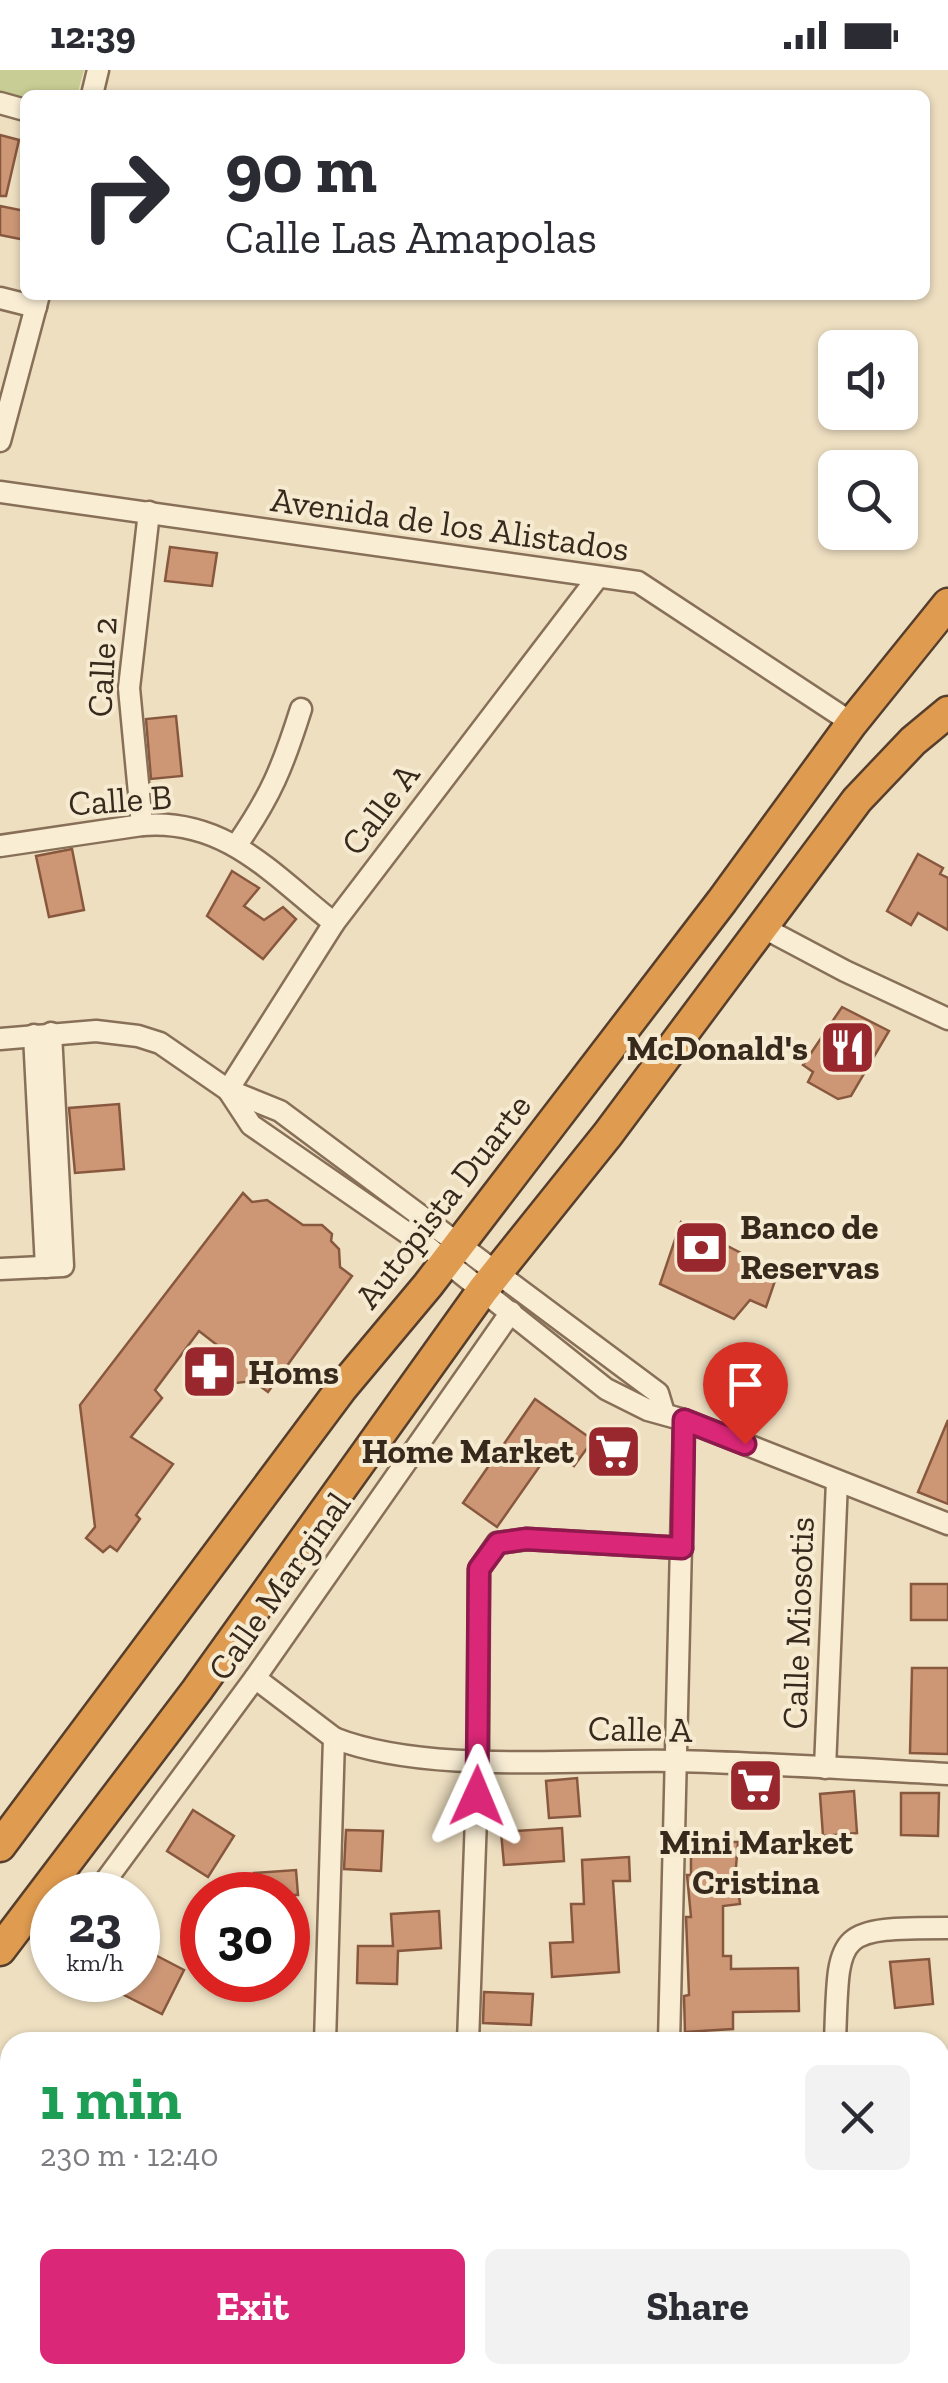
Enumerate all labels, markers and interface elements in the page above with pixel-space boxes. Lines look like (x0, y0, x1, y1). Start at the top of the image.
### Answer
text: 12:39 (50, 12, 136, 58)
text: 90 m (225, 126, 377, 210)
icon: right (60, 130, 190, 260)
text: Calle Las Amapolas (225, 211, 597, 265)
map controls (818, 330, 918, 550)
button: sound (818, 330, 918, 430)
button: search (818, 450, 918, 550)
street label: Avenida de los Alistados (268, 478, 632, 570)
street label: Calle 2 (78, 616, 126, 718)
street label: Calle A (332, 755, 428, 863)
street label: Calle B (67, 775, 173, 825)
restaurant icon: McDonald's (817, 1018, 877, 1078)
place label: McDonald's (627, 1027, 808, 1069)
street label: Autopista Duarte (346, 1086, 540, 1316)
place label: Banco de Reservas (740, 1206, 879, 1288)
bank icon: Banco de Reservas (671, 1217, 731, 1277)
pharmacy icon: Homs (179, 1342, 239, 1402)
pin (703, 1342, 788, 1445)
place label: Homs (248, 1351, 339, 1393)
icon: arrive (718, 1357, 773, 1412)
supermarket icon: Home Market (583, 1421, 643, 1481)
place label: Home Market (361, 1430, 575, 1472)
street label: Calle Marginal (199, 1484, 359, 1688)
street label: Calle Miosotis (773, 1516, 823, 1730)
street label: Calle A (588, 1707, 693, 1751)
position arrow (425, 1744, 529, 1848)
supermarket icon: Mini Market Cristina (726, 1756, 786, 1816)
place label: Mini Market Cristina (659, 1821, 854, 1903)
speed limit sign: 30 (180, 1872, 310, 2002)
text: 23 (68, 1895, 122, 1955)
text: km/h (66, 1947, 124, 1977)
text: 1 min (40, 2062, 182, 2134)
button: close (805, 2065, 910, 2170)
text: 230 m · 12:40 (40, 2136, 219, 2174)
button: Exit (40, 2249, 465, 2364)
button: Share (485, 2249, 910, 2364)

